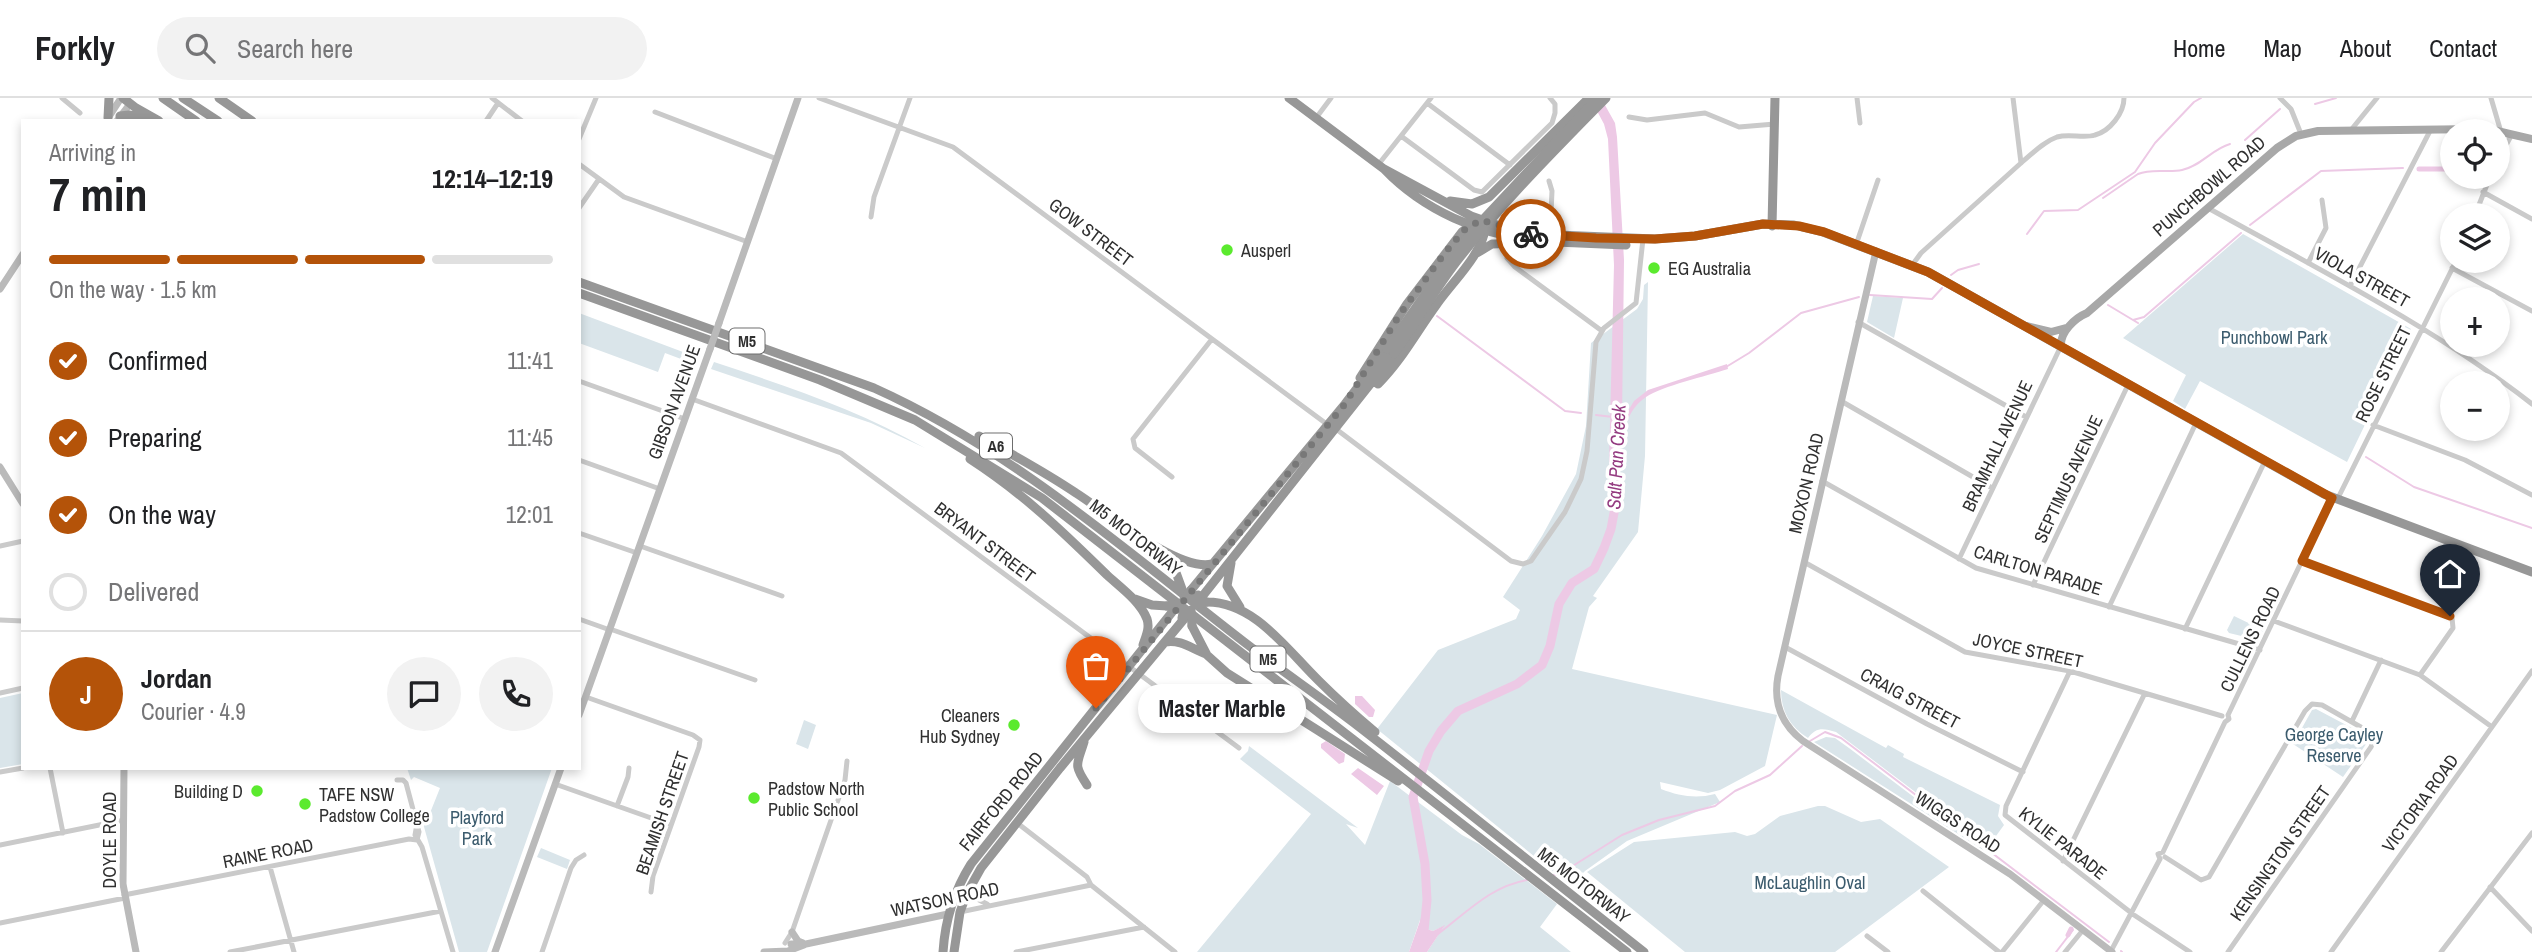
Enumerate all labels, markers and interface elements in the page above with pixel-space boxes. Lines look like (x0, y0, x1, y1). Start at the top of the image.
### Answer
search box (157, 17, 647, 80)
text: Forkly (35, 26, 115, 70)
icon: search (181, 29, 219, 67)
text: Search here (237, 31, 353, 66)
text: Home (2173, 32, 2225, 64)
text: Map (2263, 32, 2302, 64)
text: About (2340, 32, 2391, 64)
text: Contact (2429, 32, 2497, 64)
map controls (2440, 119, 2510, 441)
button: locate (2440, 119, 2510, 189)
street label: PUNCHBOWL ROAD (2147, 130, 2271, 242)
text: Arriving in (49, 137, 136, 168)
text: 12:14–12:19 (432, 161, 553, 196)
text: 7 min (49, 163, 148, 225)
street label: GOW STREET (1044, 192, 1138, 272)
courier (1496, 199, 1566, 269)
button: layers (2440, 203, 2510, 273)
icon: bike (1512, 215, 1550, 253)
place label: Ausperl (1240, 238, 1291, 263)
street label: VIOLA STREET (2310, 241, 2414, 313)
marker: Ausperl (1219, 242, 1235, 258)
place label: EG Australia (1668, 256, 1751, 281)
marker: EG Australia (1646, 260, 1662, 276)
text: On the way · 1.5 km (49, 274, 217, 305)
button: + (2440, 287, 2510, 357)
street label: ROSE STREET (2349, 322, 2417, 426)
park label: Punchbowl Park (2221, 325, 2328, 350)
road number: M5 (730, 328, 764, 354)
street label: GIBSON AVENUE (642, 341, 706, 463)
icon: check (49, 342, 87, 380)
text: Confirmed (108, 343, 208, 378)
text: 11:41 (507, 345, 553, 376)
button: − (2440, 371, 2510, 441)
street label: BRAMHALL AVENUE (1956, 376, 2038, 516)
water label: Salt Pan Creek (1600, 403, 1632, 510)
street label: SEPTIMUS AVENUE (2027, 411, 2109, 547)
icon: check (49, 419, 87, 457)
text: Preparing (108, 420, 202, 455)
text: 11:45 (507, 422, 553, 453)
street label: MOXON ROAD (1782, 430, 1830, 536)
road number: A6 (980, 434, 1012, 458)
street label: M5 MOTORWAY (1085, 493, 1188, 581)
icon: check (49, 496, 87, 534)
street label: BRYANT STREET (929, 496, 1041, 588)
text: On the way (108, 497, 216, 532)
text: 12:01 (506, 499, 553, 530)
street label: CARLTON PARADE (1971, 539, 2105, 601)
pin (2420, 544, 2480, 616)
icon: home (2431, 555, 2469, 593)
text: Delivered (108, 574, 199, 609)
street label: CULLENS ROAD (2214, 582, 2286, 696)
street label: JOYCE STREET (1971, 626, 2085, 674)
pin (1066, 636, 1126, 708)
road number: M5 (1250, 646, 1286, 672)
icon: bag (1077, 647, 1115, 685)
button: chat (387, 657, 461, 731)
button: phone (479, 657, 553, 731)
text: Jordan (141, 661, 212, 696)
street label: CRAIG STREET (1856, 661, 1964, 735)
text: J (80, 677, 92, 712)
callout: Master Marble (1138, 684, 1306, 732)
text: Master Marble (1159, 693, 1285, 724)
text: Courier · 4.9 (141, 696, 246, 727)
place label: Cleaners Hub Sydney (920, 703, 1001, 749)
marker: Cleaners Hub Sydney (1006, 717, 1022, 733)
park label: George Cayley Reserve (2285, 722, 2384, 768)
street label: FAIRFORD ROAD (953, 746, 1049, 856)
street label: BEAMISH STREET (629, 748, 695, 878)
street label: VICTORIA ROAD (2376, 749, 2464, 857)
place label: Padstow North Public School (768, 776, 865, 822)
place label: Building D (174, 779, 243, 804)
street label: KENSINGTON STREET (2224, 780, 2336, 926)
place label: TAFE NSW Padstow College (319, 782, 430, 828)
marker: Building D (249, 783, 265, 799)
street label: WIGGS ROAD (1910, 785, 2006, 859)
marker: Padstow North Public School (746, 790, 762, 806)
street label: DOYLE ROAD (97, 792, 122, 888)
marker: TAFE NSW Padstow College (297, 796, 313, 812)
street label: KYLIE PARADE (2014, 801, 2112, 885)
park label: Playford Park (450, 805, 504, 851)
street label: RAINE ROAD (221, 832, 315, 874)
street label: M5 MOTORWAY (1533, 841, 1636, 929)
park label: McLaughlin Oval (1755, 870, 1865, 895)
street label: WATSON ROAD (889, 875, 1001, 923)

